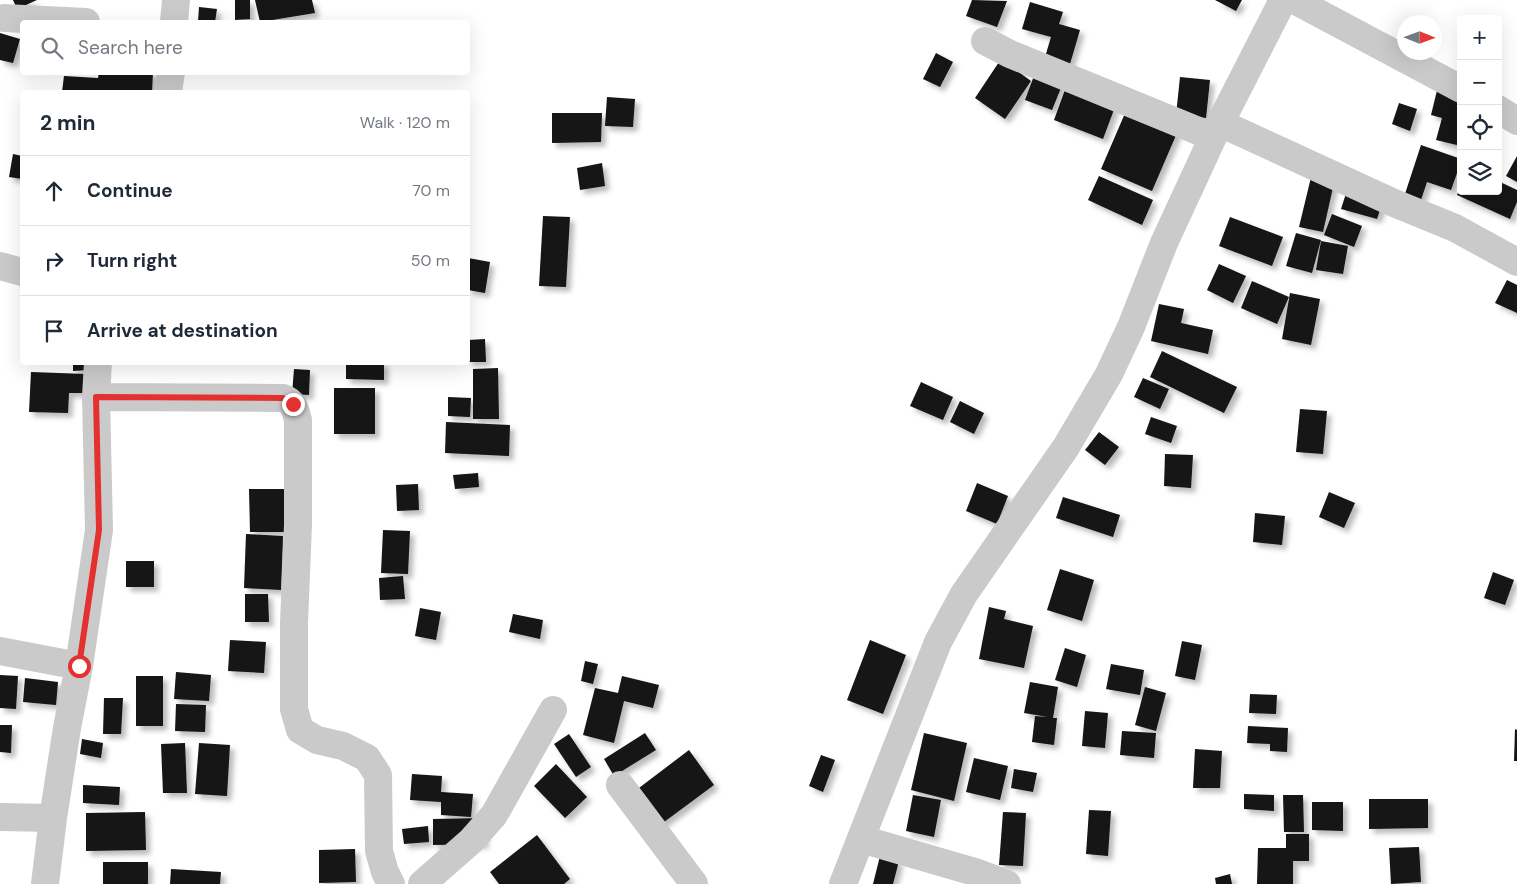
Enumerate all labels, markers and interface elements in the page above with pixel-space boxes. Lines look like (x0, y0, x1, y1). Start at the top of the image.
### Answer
north arrow (1397, 15, 1442, 60)
map controls (1457, 15, 1502, 195)
button: + (1457, 15, 1502, 60)
search box (20, 20, 470, 75)
icon: search (38, 34, 66, 62)
text: Search here (78, 35, 183, 60)
button: − (1457, 60, 1502, 105)
button: locate (1457, 105, 1502, 150)
text: 2 min (40, 109, 96, 137)
text: Walk · 120 m (360, 112, 450, 133)
button: layers (1457, 150, 1502, 195)
icon: ahead (40, 177, 68, 205)
text: Continue (87, 178, 173, 203)
text: 70 m (412, 180, 450, 201)
icon: right (40, 247, 68, 275)
text: Turn right (87, 248, 177, 273)
text: 50 m (411, 250, 450, 271)
icon: arrive (40, 317, 68, 345)
text: Arrive at destination (87, 318, 278, 343)
route end (282, 393, 305, 416)
route start (68, 655, 91, 678)

